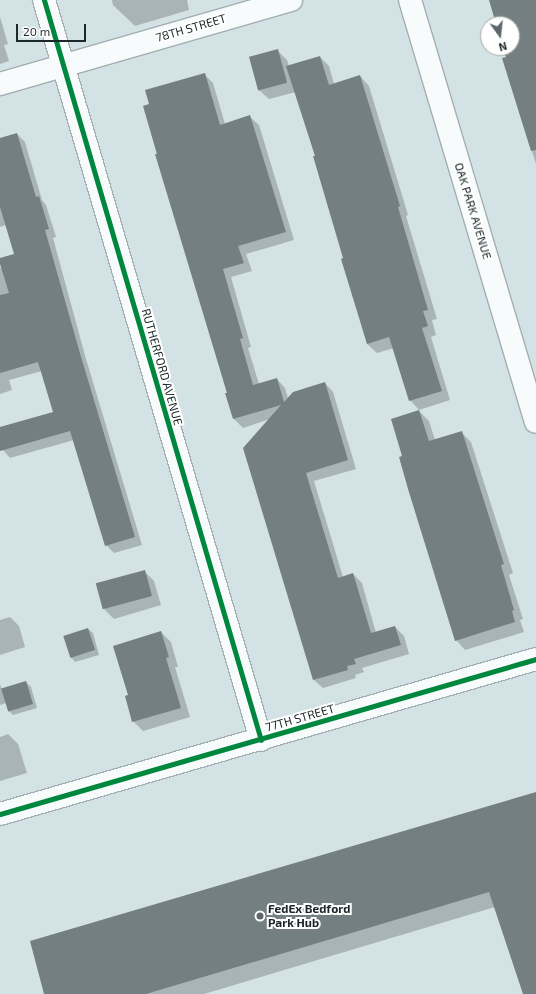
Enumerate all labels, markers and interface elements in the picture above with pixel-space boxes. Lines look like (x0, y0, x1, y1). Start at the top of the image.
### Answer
street label: 78TH STREET (154, 11, 228, 45)
scale bar (18, 16, 88, 42)
north arrow (480, 16, 520, 56)
text: 20 m (23, 24, 50, 38)
text: N (497, 40, 509, 54)
street label: OAK PARK AVENUE (451, 161, 495, 261)
street label: RUTHERFORD AVENUE (138, 307, 186, 427)
street label: 77TH STREET (264, 701, 336, 735)
place label: FedEx Bedford Park Hub (268, 902, 350, 930)
marker: FedEx Bedford Park Hub (255, 911, 265, 921)

